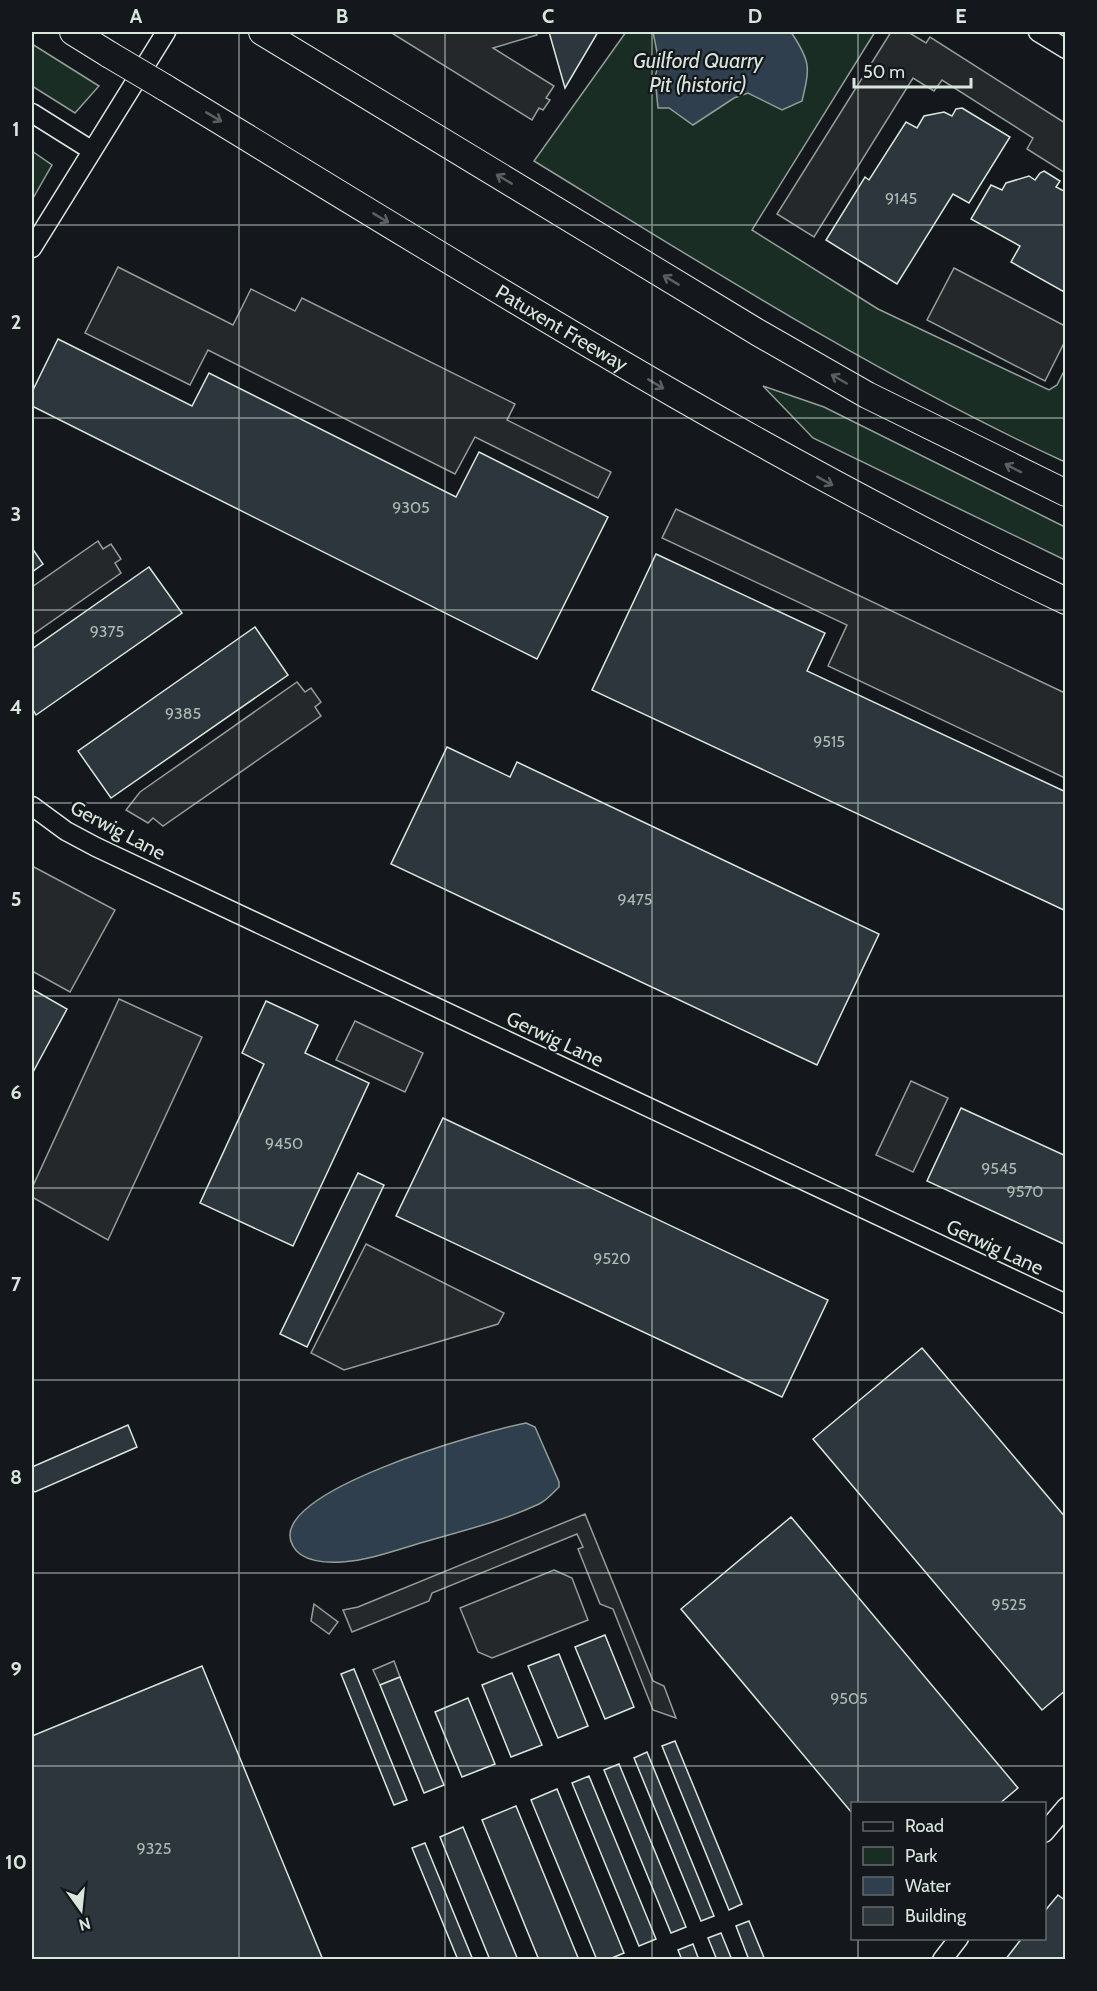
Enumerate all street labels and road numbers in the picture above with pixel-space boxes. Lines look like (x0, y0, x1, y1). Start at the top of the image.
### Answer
street label: Patuxent Freeway (491, 280, 632, 376)
street label: Gerwig Lane (66, 795, 170, 865)
street label: Gerwig Lane (503, 1006, 607, 1072)
street label: Gerwig Lane (943, 1214, 1047, 1280)

